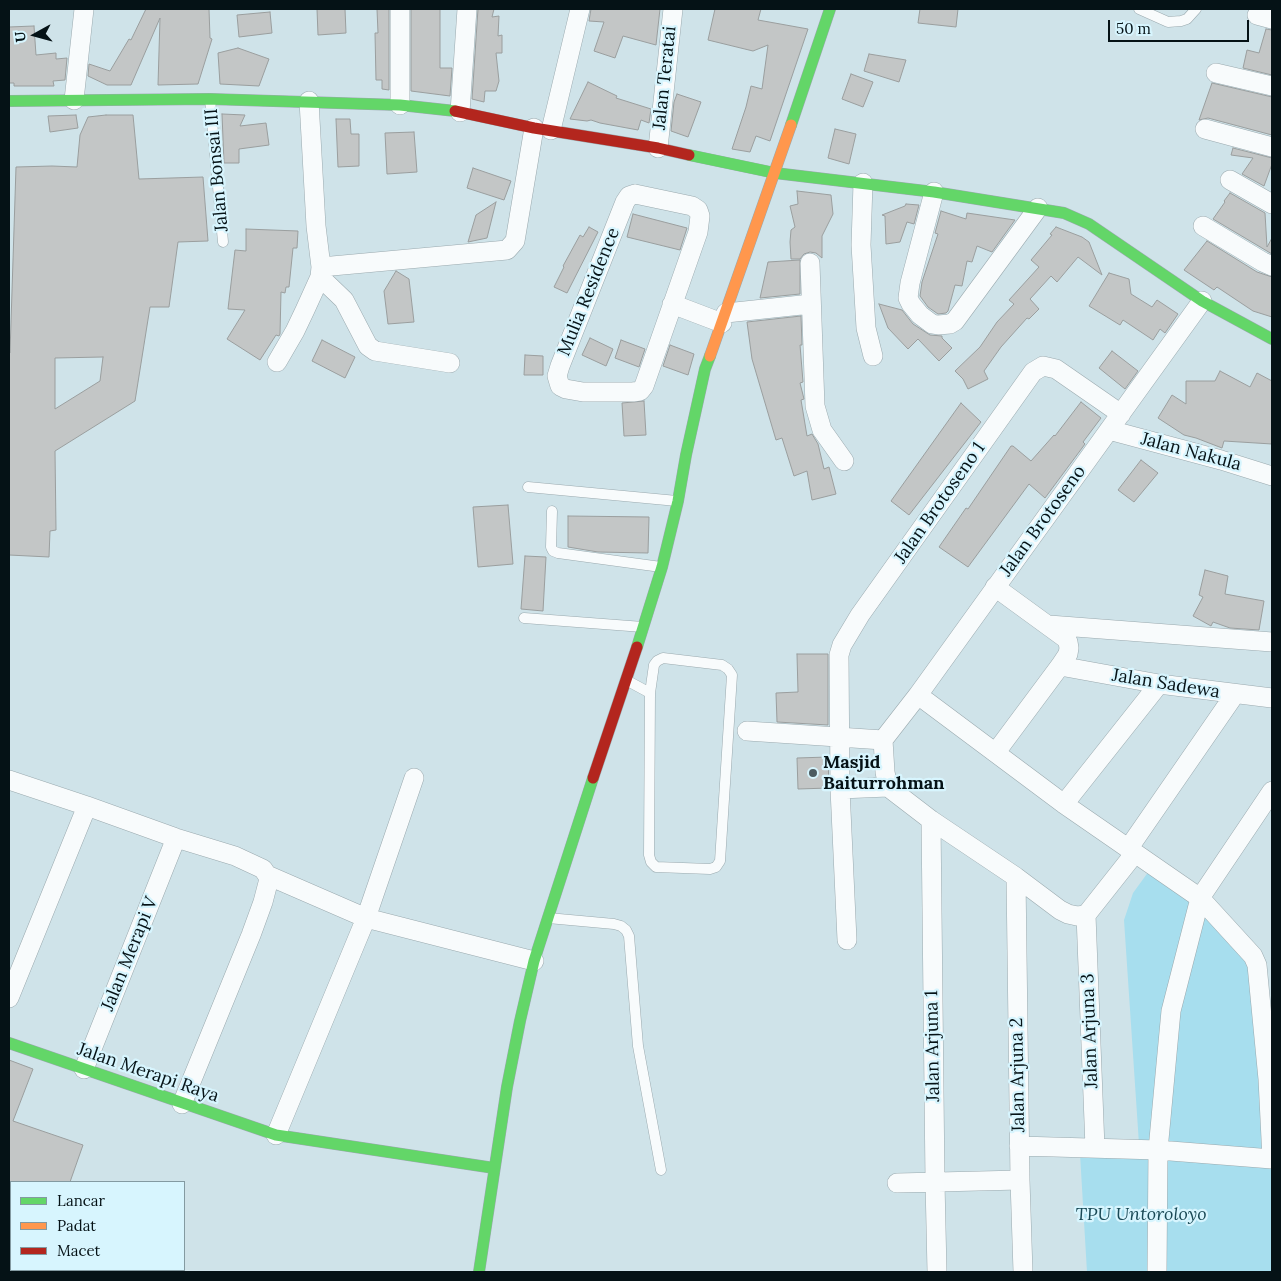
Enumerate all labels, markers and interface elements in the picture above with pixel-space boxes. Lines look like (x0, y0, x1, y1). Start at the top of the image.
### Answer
north arrow (10, 10, 60, 60)
scale bar (1111, 10, 1252, 42)
text: 50 m (1116, 19, 1151, 38)
street label: Jalan Teratai (649, 25, 681, 131)
text: U (11, 30, 30, 43)
street label: Jalan Bonsai III (201, 107, 233, 233)
street label: Mulia Residence (553, 225, 625, 359)
street label: Jalan Nakula (1138, 428, 1244, 476)
street label: Jalan Brotoseno 1 (890, 438, 990, 568)
street label: Jalan Brotoseno (996, 461, 1090, 581)
street label: Jalan Sadewa (1110, 665, 1222, 703)
place label: Masjid Baiturrohman (823, 752, 945, 794)
marker: Masjid Baiturrohman (807, 767, 819, 779)
street label: Jalan Merapi V (97, 894, 163, 1014)
street label: Jalan Arjuna 3 (1077, 973, 1103, 1089)
street label: Jalan Arjuna 1 (921, 990, 945, 1102)
street label: Jalan Arjuna 2 (1006, 1017, 1030, 1133)
street label: Jalan Merapi Raya (74, 1039, 222, 1107)
legend (10, 1181, 185, 1271)
text: Lancar (57, 1191, 105, 1210)
park label: TPU Untoroloyo (1075, 1204, 1207, 1226)
text: Padat (57, 1216, 96, 1235)
text: Macet (57, 1241, 100, 1260)

